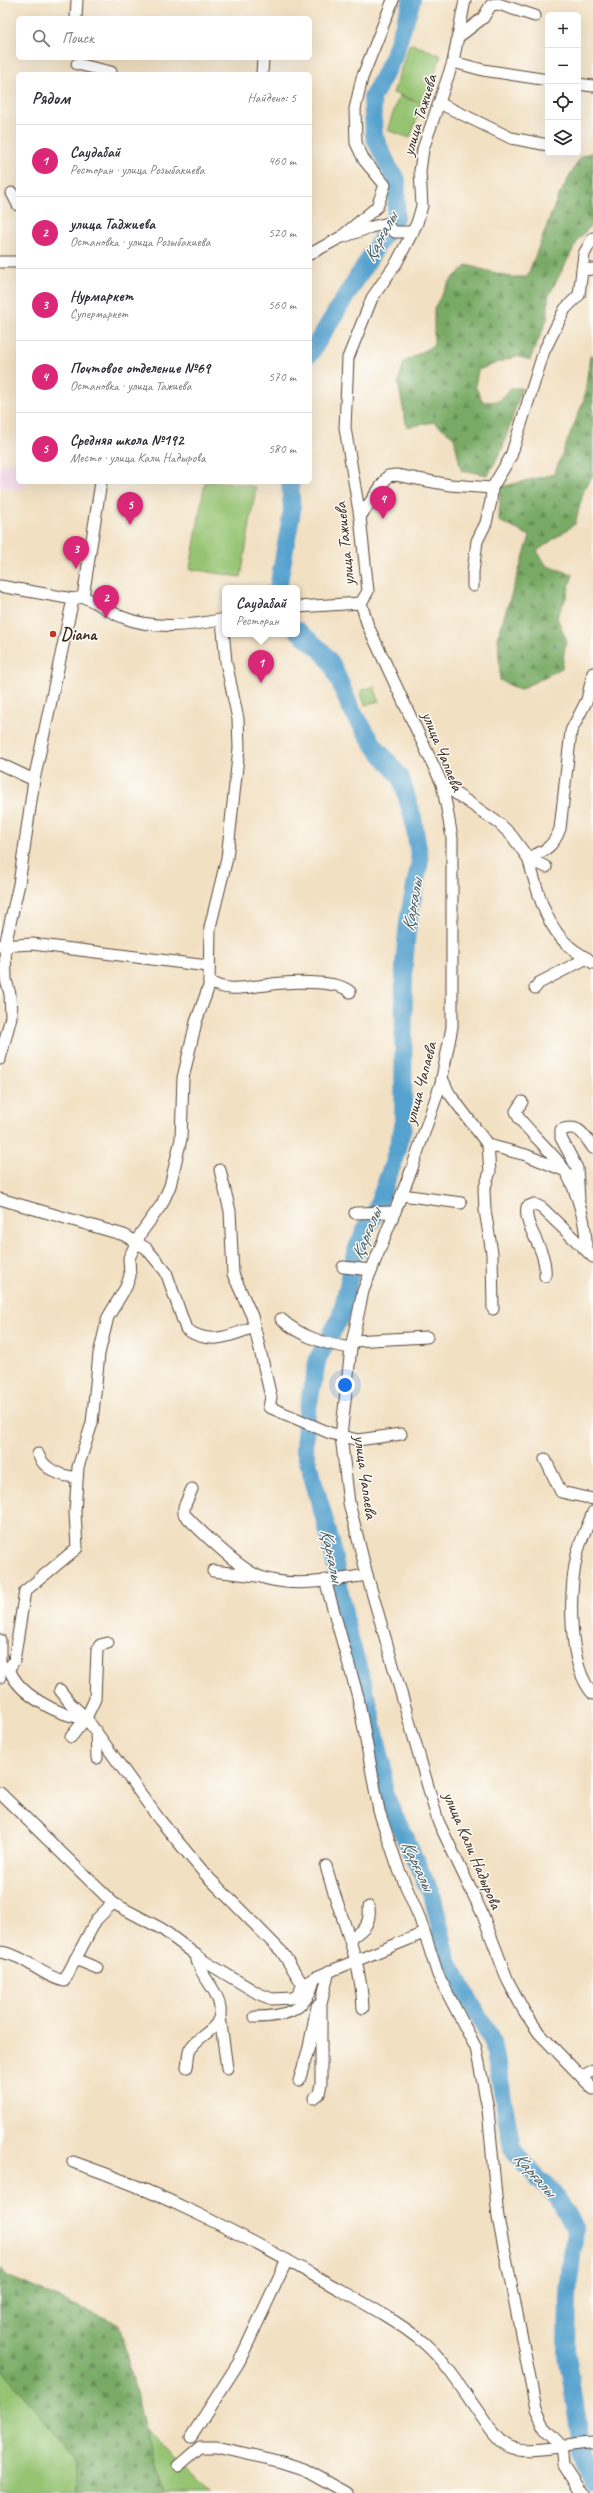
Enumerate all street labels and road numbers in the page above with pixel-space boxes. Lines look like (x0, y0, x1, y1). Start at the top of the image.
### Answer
street label: улица Тажиева (397, 71, 442, 159)
street label: улица Тажиева (330, 500, 359, 588)
street label: улица Чапаева (417, 707, 469, 796)
street label: улица Чапаева (399, 1038, 442, 1128)
street label: улица Чапаева (349, 1433, 382, 1522)
street label: улица Кали Надырова (438, 1787, 507, 1913)

